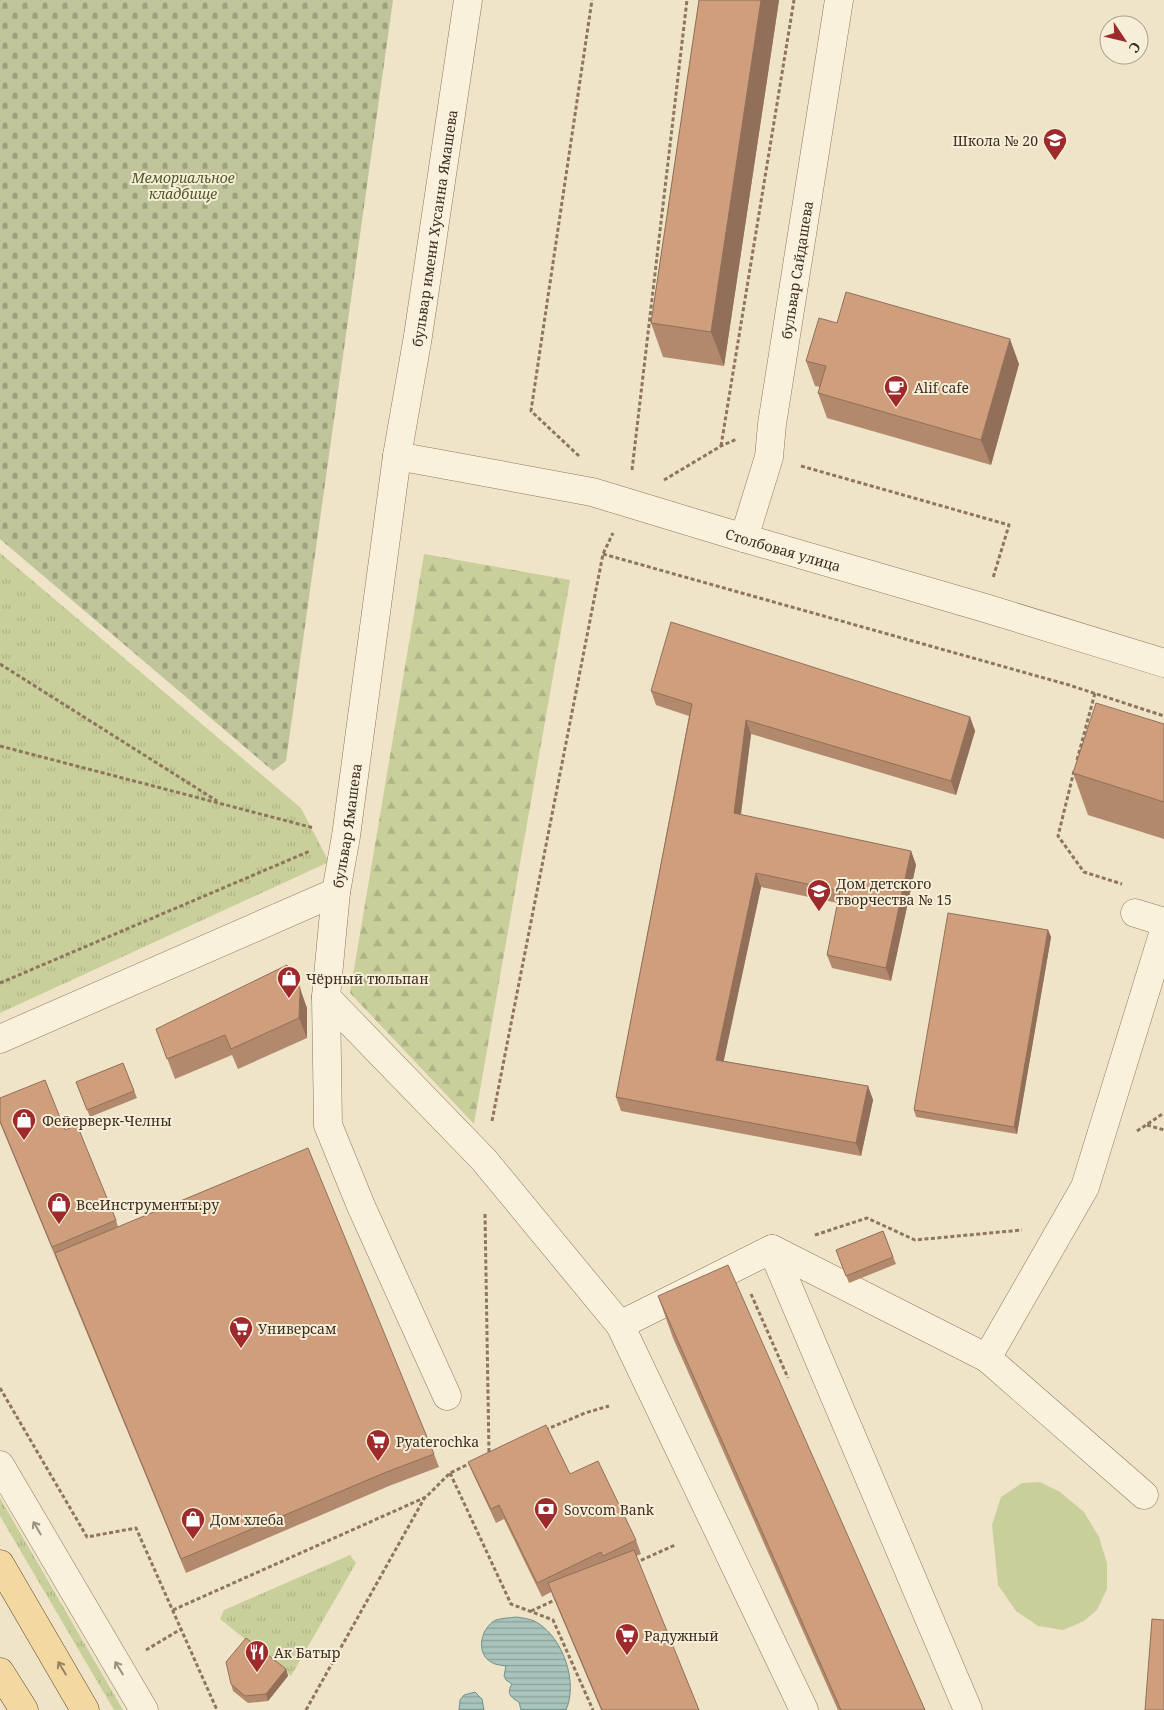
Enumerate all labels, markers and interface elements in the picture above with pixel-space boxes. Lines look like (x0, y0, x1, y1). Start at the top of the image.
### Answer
north arrow (1099, 15, 1149, 65)
text: С (1125, 39, 1145, 57)
street label: бульвар имени Хусаина Ямашева (407, 108, 461, 348)
school or university icon: Школа № 20 (1042, 127, 1068, 161)
place label: Школа № 20 (953, 131, 1038, 150)
park label: Мемориальное кладбище (130, 168, 235, 203)
street label: бульвар Сайдашева (776, 199, 817, 340)
cafe icon: Alif cafe (883, 374, 909, 408)
place label: Alif cafe (914, 378, 969, 397)
street label: Столбовая улица (723, 523, 843, 575)
street label: бульвар Ямашева (327, 762, 365, 889)
place label: Дом детского творчества № 15 (836, 874, 952, 909)
school or university icon: Дом детского творчества № 15 (806, 878, 832, 912)
shop icon: Чёрный тюльпан (276, 965, 302, 999)
place label: Чёрный тюльпан (306, 969, 429, 988)
shop icon: Фейерверк-Челны (11, 1107, 37, 1141)
place label: Фейерверк-Челны (42, 1111, 172, 1130)
shop icon: ВсеИнструменты.ру (46, 1191, 72, 1225)
place label: ВсеИнструменты.ру (76, 1195, 219, 1214)
supermarket icon: Универсам (228, 1315, 254, 1349)
place label: Универсам (258, 1319, 336, 1338)
supermarket icon: Pyaterochka (365, 1428, 391, 1462)
place label: Pyaterochka (396, 1432, 479, 1451)
bank icon: Sovcom Bank (533, 1496, 559, 1530)
place label: Sovcom Bank (564, 1500, 655, 1519)
shop icon: Дом хлеба (180, 1506, 206, 1540)
place label: Дом хлеба (210, 1510, 284, 1529)
one-way arrow (31, 1521, 41, 1536)
supermarket icon: Радужный (614, 1622, 640, 1656)
place label: Радужный (644, 1626, 719, 1645)
restaurant icon: Ак Батыр (244, 1639, 270, 1673)
place label: Ак Батыр (274, 1643, 340, 1662)
one-way arrow (56, 1661, 66, 1675)
one-way arrow (113, 1662, 123, 1676)

